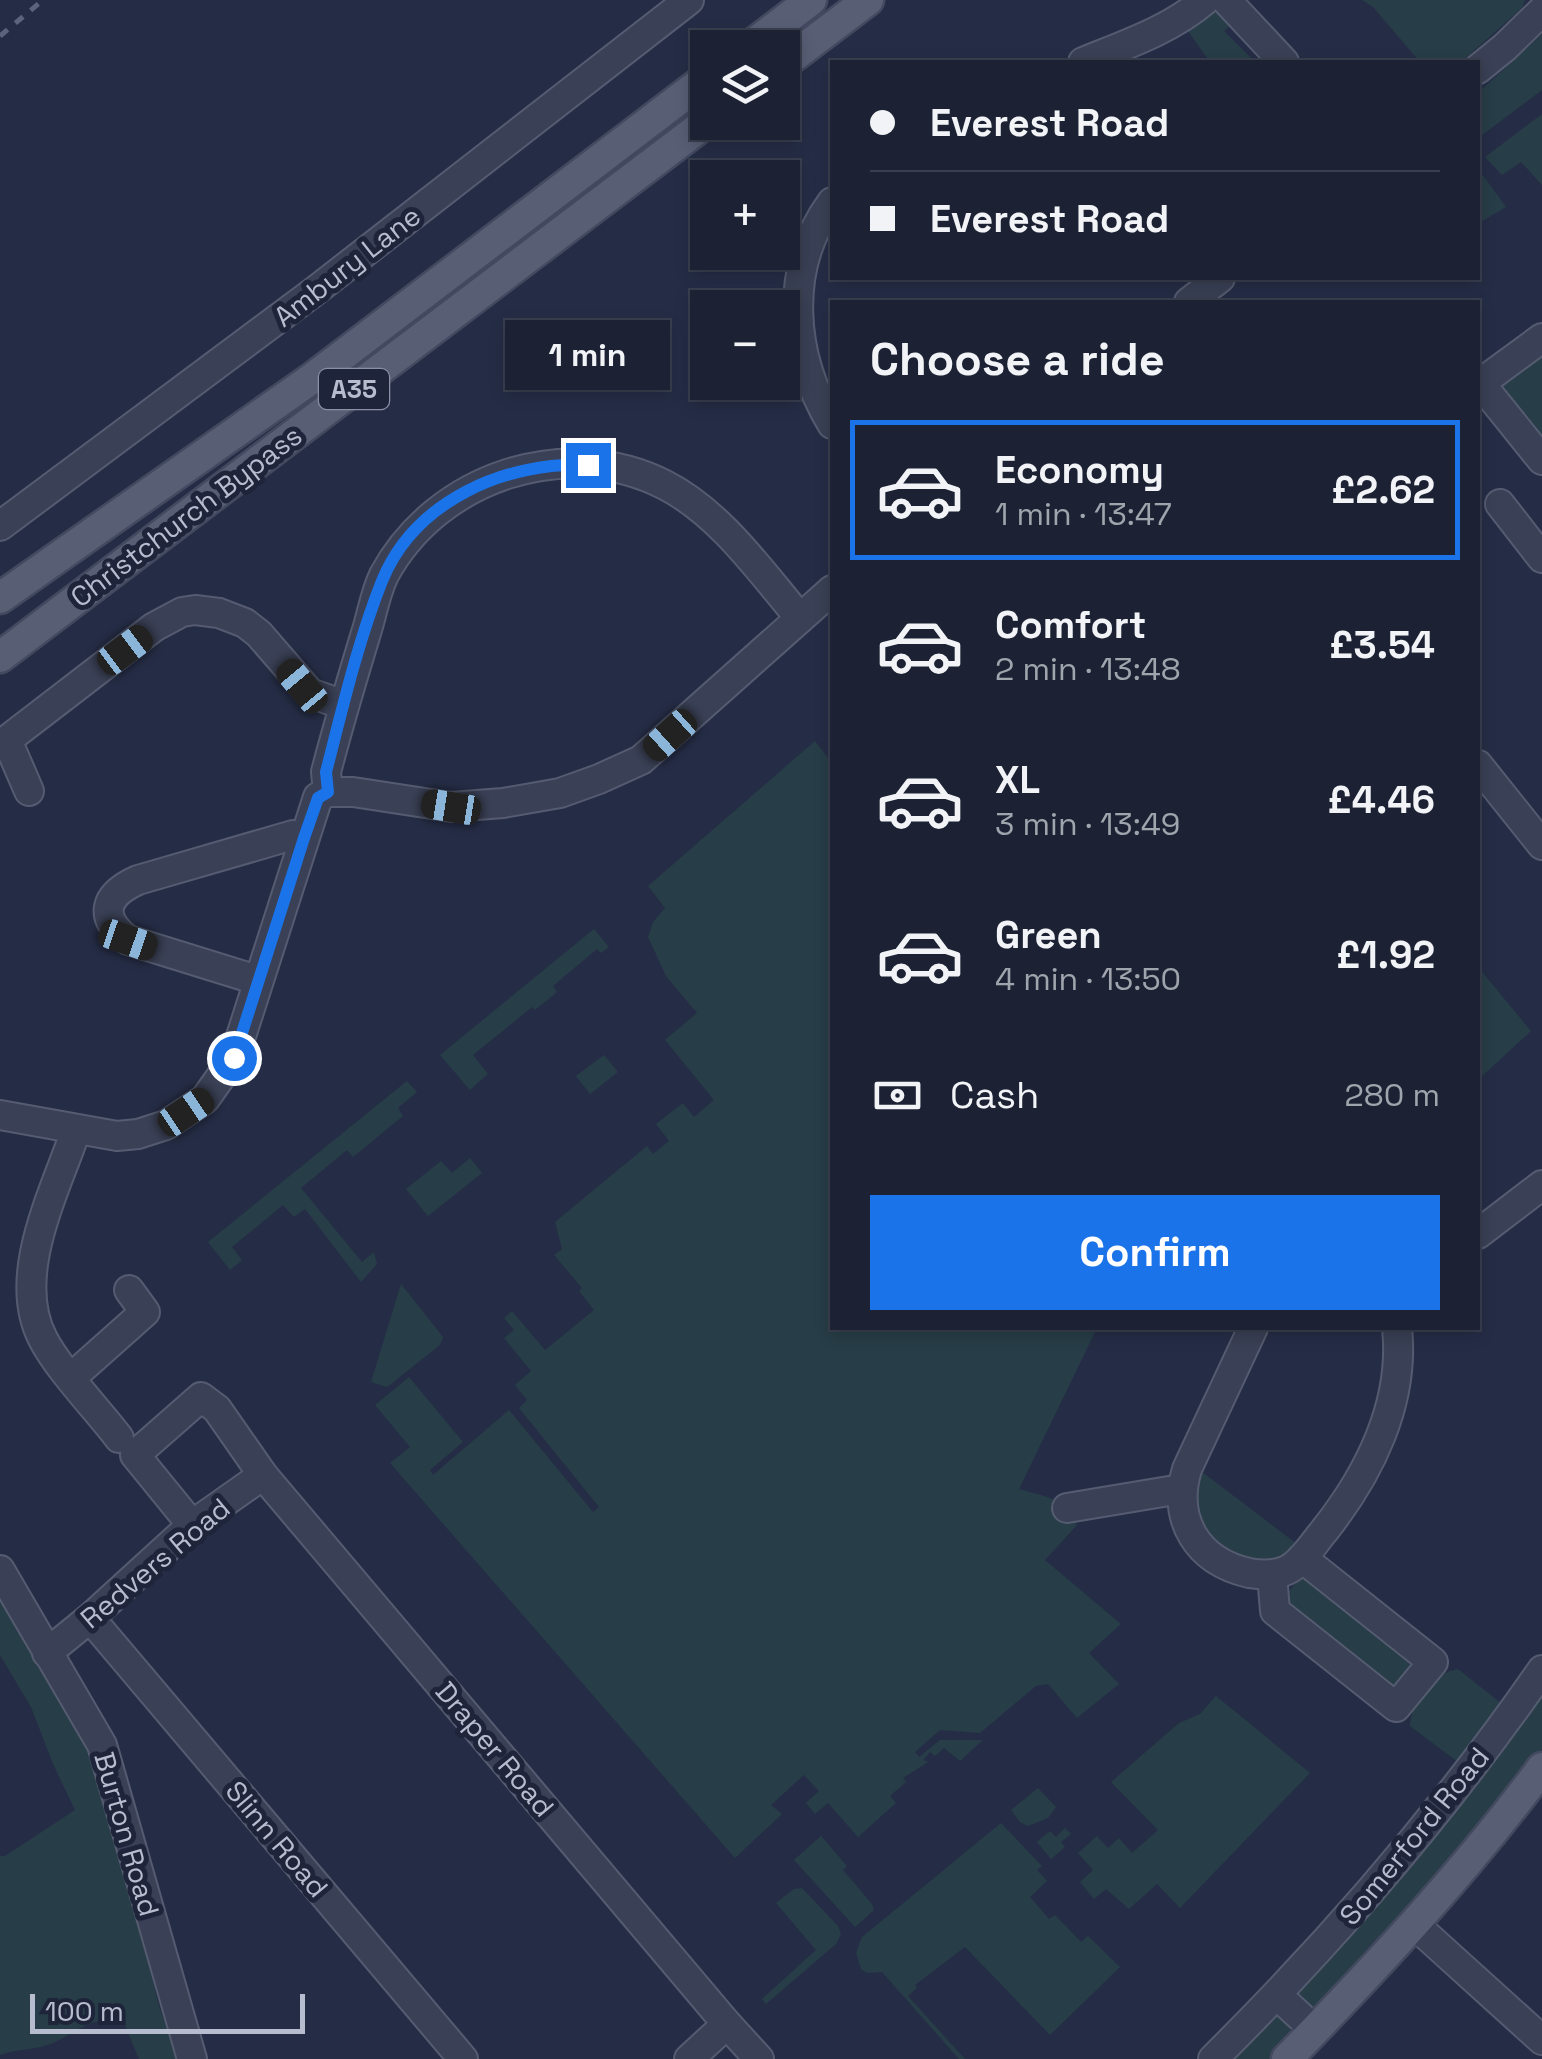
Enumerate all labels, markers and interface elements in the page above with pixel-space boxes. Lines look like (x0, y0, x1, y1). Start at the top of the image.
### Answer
map controls (690, 30, 800, 400)
button: layers (690, 30, 800, 140)
text: Everest Road (930, 99, 1169, 147)
button: + (690, 160, 800, 270)
text: Everest Road (930, 195, 1169, 243)
street label: Ambury Lane (266, 197, 428, 335)
button: − (690, 290, 800, 400)
callout: 1 min (506, 320, 670, 390)
text: Choose a ride (870, 331, 1165, 388)
text: 1 min (548, 335, 627, 375)
road number: A35 (319, 369, 389, 409)
street label: Christchurch Bypass (63, 417, 309, 615)
route end (566, 443, 611, 488)
icon: car (875, 445, 965, 535)
text: Economy (995, 446, 1164, 494)
text: £2.62 (1331, 466, 1435, 514)
text: 1 min · 13:47 (995, 494, 1172, 534)
icon: car (875, 600, 965, 690)
text: Comfort (995, 601, 1146, 649)
car (92, 620, 158, 680)
text: £3.54 (1329, 621, 1435, 669)
text: 2 min · 13:48 (995, 649, 1181, 689)
car (271, 653, 333, 719)
car (638, 704, 702, 766)
icon: car (875, 755, 965, 845)
text: XL (995, 756, 1040, 804)
text: £4.46 (1328, 776, 1435, 824)
car (419, 787, 483, 827)
text: 3 min · 13:49 (995, 804, 1180, 844)
icon: car (875, 910, 965, 1000)
text: Green (995, 911, 1102, 959)
car (95, 916, 161, 964)
text: £1.92 (1336, 931, 1435, 979)
text: 4 min · 13:50 (995, 959, 1181, 999)
route start (212, 1036, 257, 1081)
icon: cash (870, 1068, 925, 1123)
text: Cash (950, 1071, 1039, 1119)
text: 280 m (1345, 1075, 1440, 1115)
car (153, 1083, 219, 1141)
button: Confirm (870, 1195, 1440, 1310)
street label: Redvers Road (73, 1490, 237, 1636)
street label: Draper Road (428, 1674, 562, 1824)
street label: Somerford Road (1331, 1740, 1497, 1932)
street label: Burton Road (86, 1748, 168, 1920)
street label: Slinn Road (218, 1773, 336, 1905)
scale bar (30, 1989, 305, 2034)
text: 100 m (45, 1993, 124, 2029)

